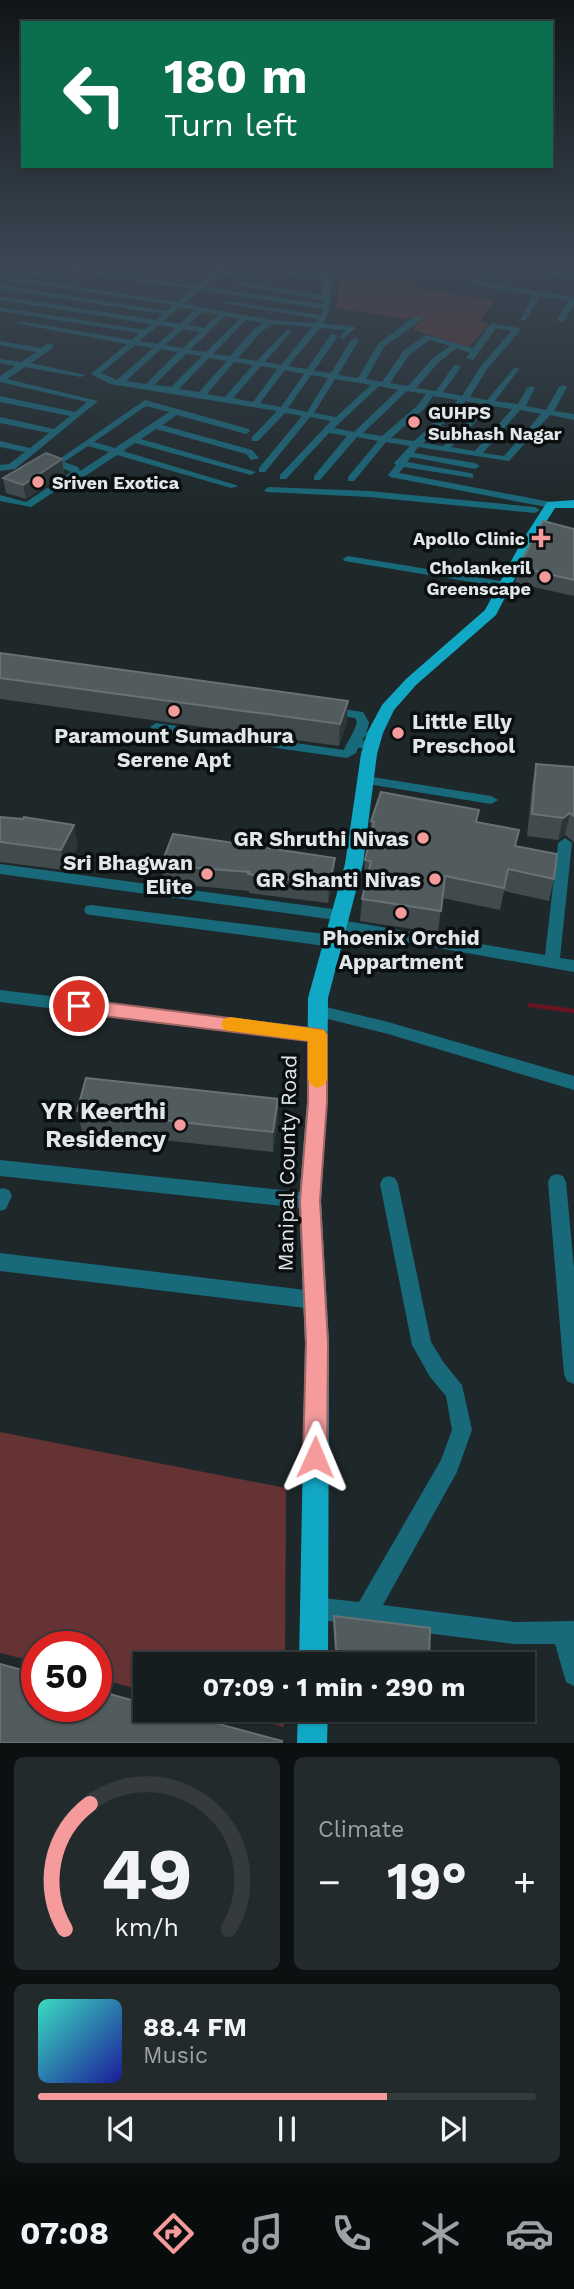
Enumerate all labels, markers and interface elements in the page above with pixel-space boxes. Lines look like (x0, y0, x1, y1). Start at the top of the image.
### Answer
text: 180 m (164, 47, 308, 105)
icon: left (49, 49, 140, 140)
text: Turn left (164, 106, 297, 144)
place label: GUHPS Subhash Nagar (428, 402, 562, 444)
marker: GUHPS Subhash Nagar (406, 414, 422, 430)
place label: Sriven Exotica (52, 472, 180, 493)
marker: Sriven Exotica (30, 474, 46, 490)
place label: Apollo Clinic (413, 528, 525, 549)
marker: Apollo Clinic (531, 528, 551, 548)
place label: Cholankeril Greenscape (426, 557, 531, 599)
marker: Cholankeril Greenscape (537, 569, 553, 585)
marker: Paramount Sumadhura Serene Apt (166, 703, 182, 719)
place label: Little Elly Preschool (412, 709, 515, 758)
place label: Paramount Sumadhura Serene Apt (54, 723, 295, 772)
marker: Little Elly Preschool (390, 725, 406, 741)
place label: GR Shruthi Nivas (234, 826, 409, 851)
marker: GR Shruthi Nivas (415, 830, 431, 846)
place label: Sri Bhagwan Elite (63, 850, 193, 899)
marker: Sri Bhagwan Elite (199, 866, 215, 882)
place label: GR Shanti Nivas (256, 867, 421, 892)
marker: GR Shanti Nivas (427, 871, 443, 887)
marker: Phoenix Orchid Appartment (393, 905, 409, 921)
place label: Phoenix Orchid Appartment (322, 925, 480, 974)
pin (49, 976, 109, 1036)
icon: arrive (60, 987, 98, 1025)
street label: Manipal County Road (273, 1055, 301, 1271)
place label: YR Keerthi Residency (41, 1097, 166, 1153)
marker: YR Keerthi Residency (172, 1117, 188, 1133)
position arrow (278, 1420, 352, 1494)
speed limit sign: 50 (21, 1631, 112, 1722)
text: 07:09 · 1 min · 290 m (203, 1672, 465, 1702)
text: Climate (318, 1816, 404, 1843)
text: 49 (101, 1832, 193, 1918)
text: 19° (387, 1851, 467, 1912)
text: − (318, 1860, 341, 1904)
text: + (513, 1860, 536, 1904)
text: km/h (115, 1913, 179, 1942)
text: 88.4 FM (143, 2012, 247, 2042)
text: Music (143, 2042, 208, 2069)
icon: previous (102, 2110, 140, 2148)
icon: pause (268, 2110, 306, 2148)
icon: next (434, 2110, 472, 2148)
icon: directions (149, 2209, 198, 2258)
icon: music (238, 2209, 287, 2258)
icon: phone (327, 2209, 376, 2258)
icon: climate (416, 2209, 465, 2258)
icon: car (505, 2209, 554, 2258)
text: 07:08 (20, 2214, 109, 2252)

